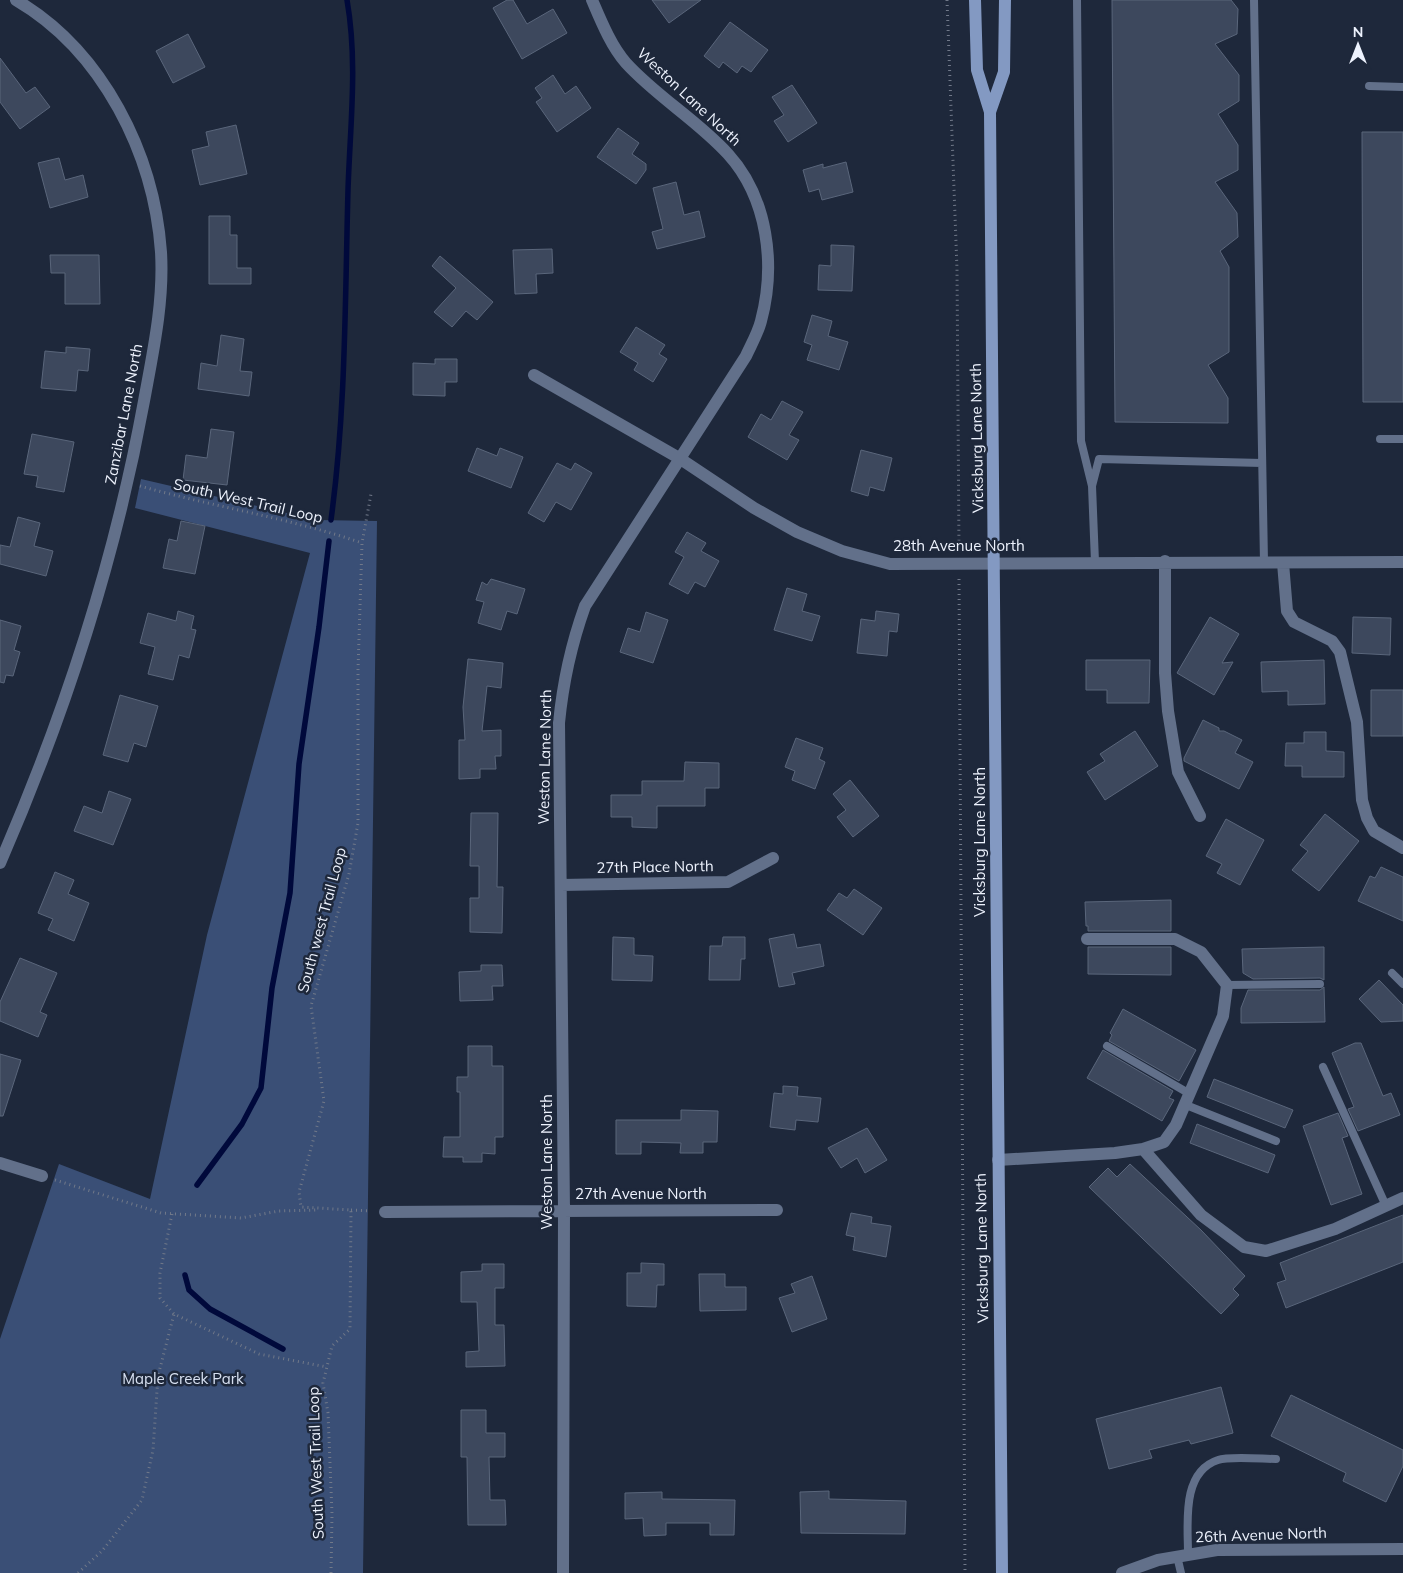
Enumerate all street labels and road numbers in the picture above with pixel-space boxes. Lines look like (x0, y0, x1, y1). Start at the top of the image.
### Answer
street label: Weston Lane North (633, 43, 745, 150)
street label: Zanzibar Lane North (101, 342, 146, 486)
street label: Vicksburg Lane North (966, 363, 987, 513)
street label: South West Trail Loop (172, 474, 325, 527)
street label: 28th Avenue North (893, 536, 1025, 555)
street label: Weston Lane North (534, 689, 555, 825)
street label: Vicksburg Lane North (970, 767, 989, 917)
street label: South west Trail Loop (293, 845, 350, 995)
street label: 27th Place North (596, 856, 714, 877)
street label: Weston Lane North (537, 1094, 556, 1230)
street label: Vicksburg Lane North (971, 1173, 992, 1323)
street label: 27th Avenue North (575, 1184, 707, 1203)
street label: South West Trail Loop (303, 1386, 328, 1540)
street label: 26th Avenue North (1195, 1523, 1327, 1546)

